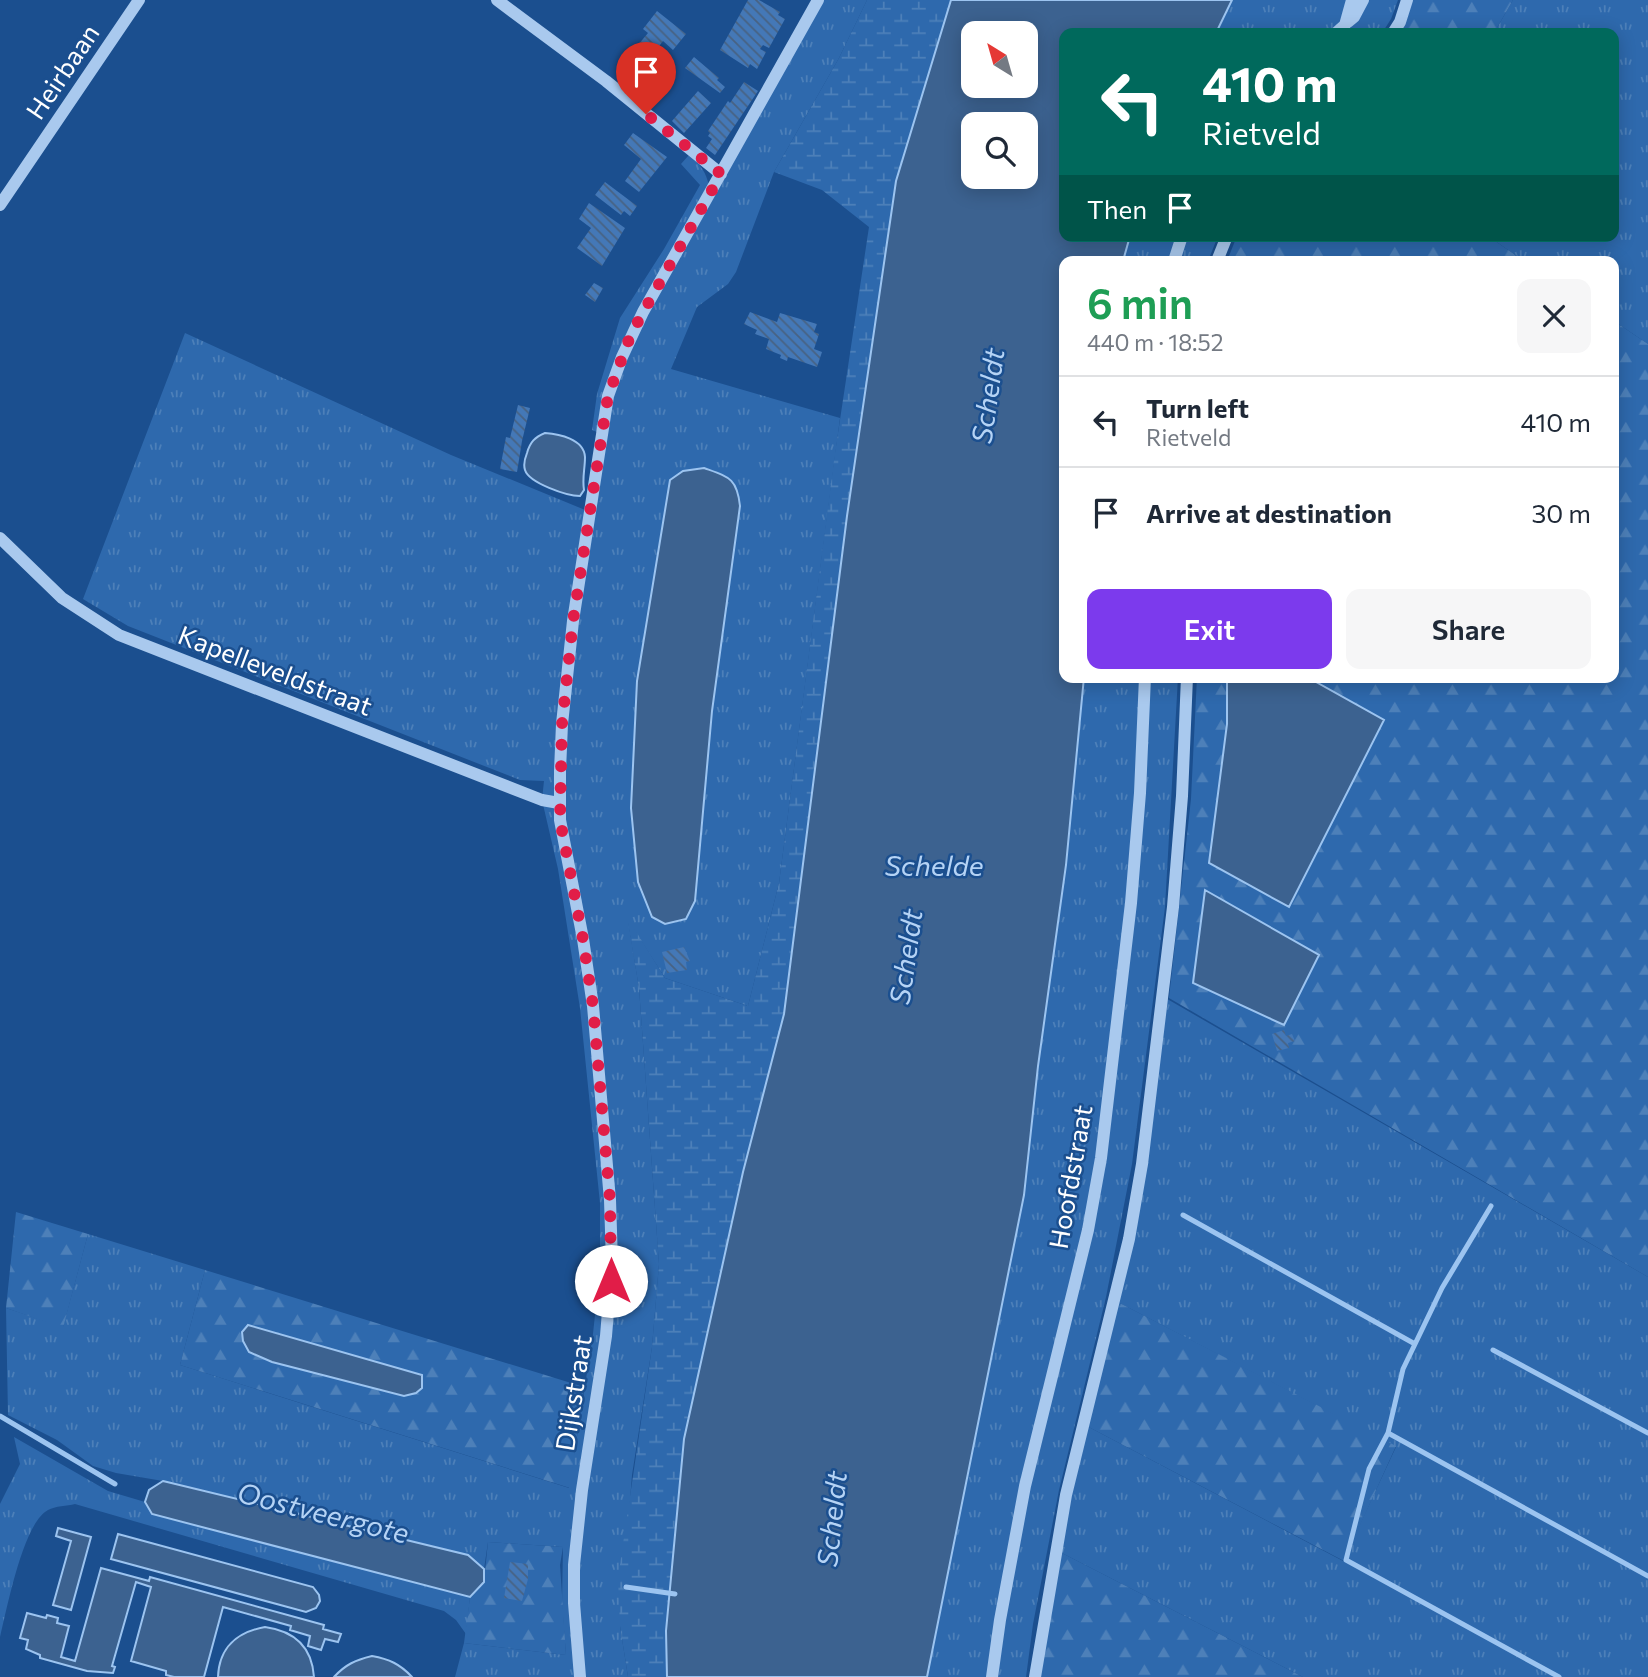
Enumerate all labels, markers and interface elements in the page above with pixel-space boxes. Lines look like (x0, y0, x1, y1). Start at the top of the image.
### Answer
street label: Heirbaan (19, 18, 105, 124)
north arrow (961, 21, 1038, 98)
map controls (961, 21, 1038, 189)
pin (616, 42, 676, 114)
text: 410 m (1202, 52, 1337, 112)
icon: arrive (627, 53, 665, 91)
icon: left (1087, 56, 1178, 147)
button: search (961, 112, 1038, 189)
text: Rietveld (1202, 112, 1321, 152)
icon: arrive (1161, 189, 1199, 227)
text: Then (1087, 193, 1147, 224)
text: 6 min (1087, 276, 1193, 328)
button: close (1517, 279, 1591, 353)
text: 440 m · 18:52 (1087, 328, 1224, 356)
water label: Scheldt (964, 346, 1011, 446)
text: Turn left (1146, 392, 1249, 423)
icon: left (1087, 403, 1125, 441)
text: 410 m (1520, 406, 1591, 437)
text: Rietveld (1146, 423, 1231, 451)
icon: arrive (1087, 494, 1125, 532)
text: Arrive at destination (1146, 497, 1392, 528)
text: 30 m (1532, 497, 1591, 528)
button: Exit (1087, 589, 1332, 669)
button: Share (1346, 589, 1591, 669)
street label: Kapelleveldstraat (174, 618, 377, 721)
water label: Schelde (884, 848, 984, 882)
water label: Scheldt (882, 907, 929, 1007)
street label: Hoofdstraat (1042, 1102, 1097, 1251)
position arrow (574, 1244, 648, 1318)
street label: Dijkstraat (548, 1333, 597, 1453)
water label: Scheldt (809, 1469, 853, 1568)
water label: Oostveergote (234, 1474, 413, 1550)

